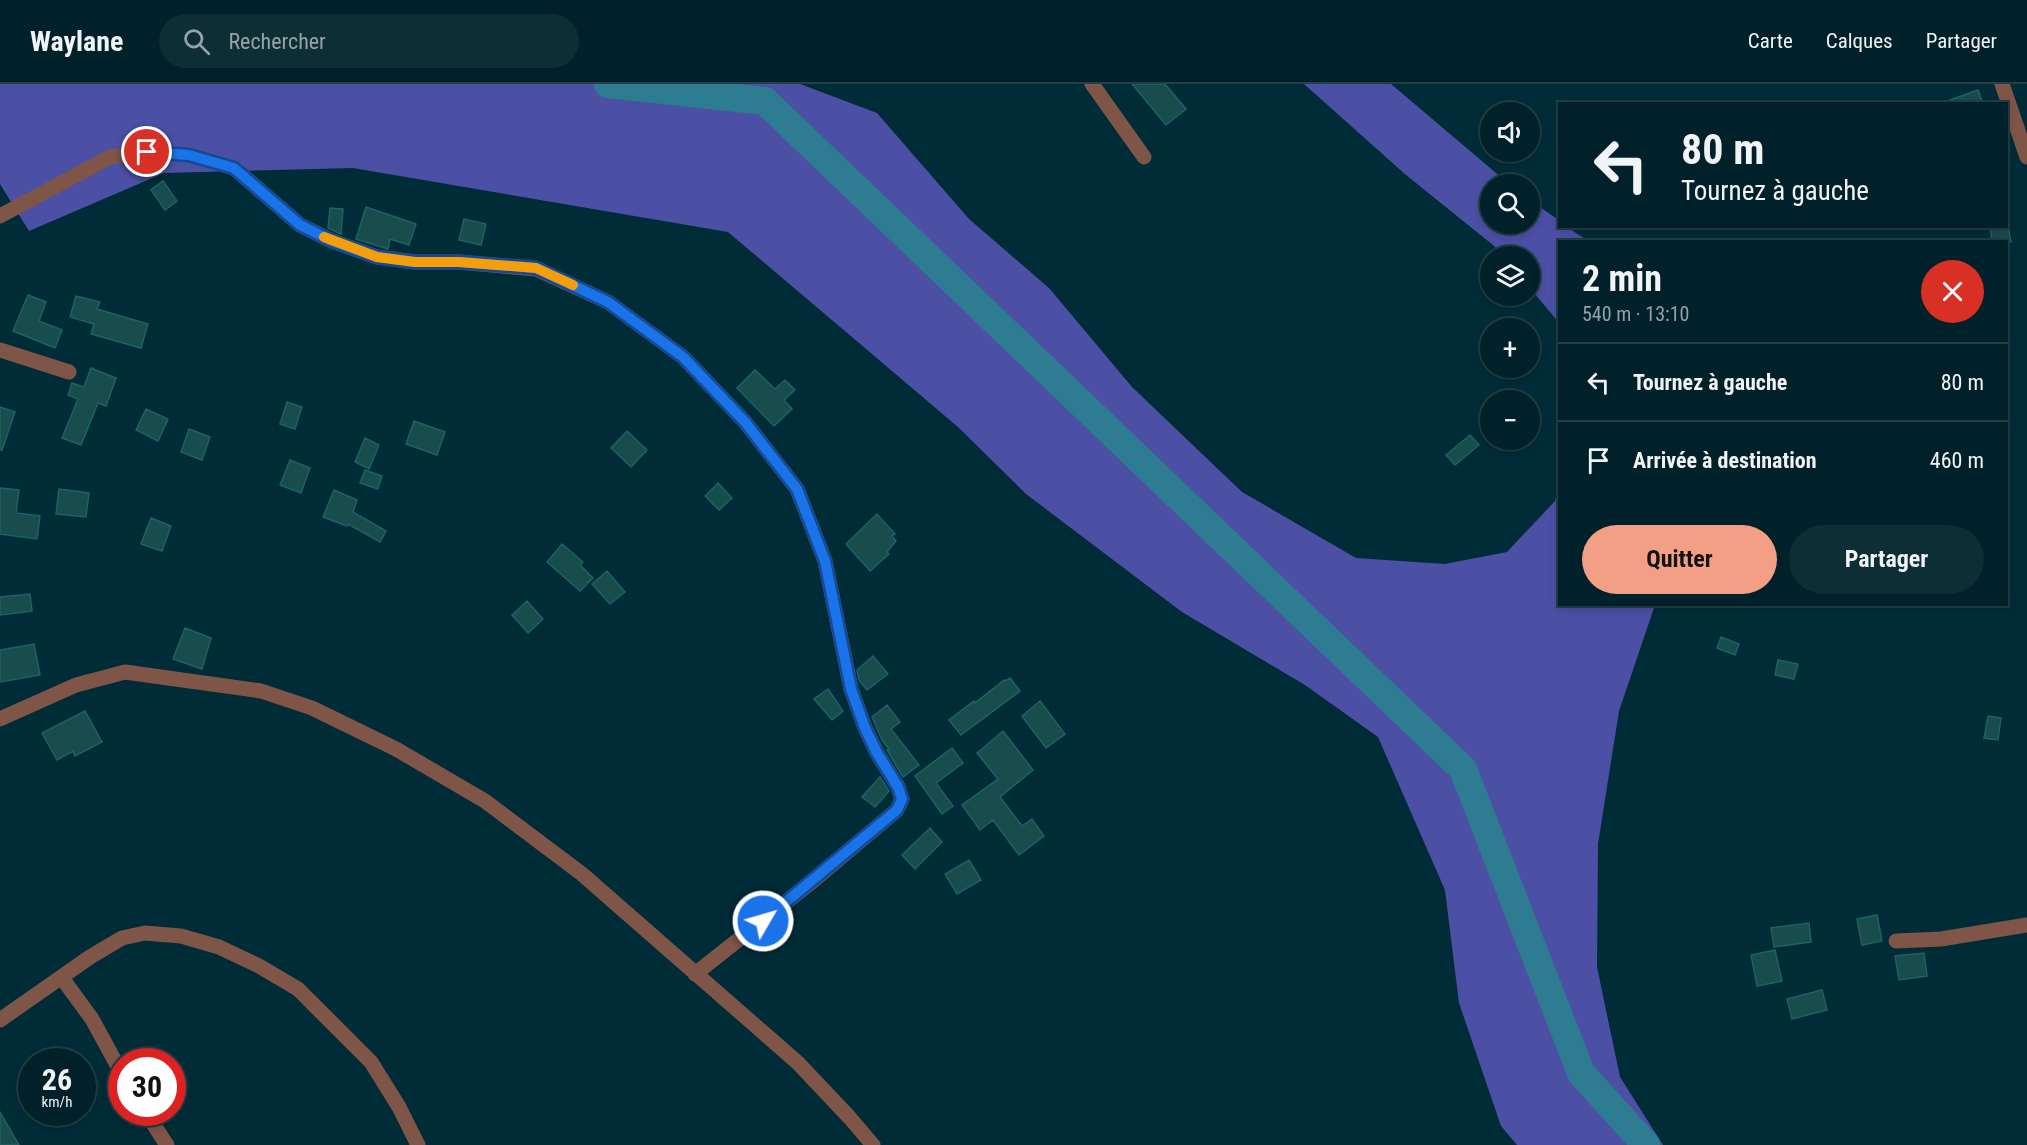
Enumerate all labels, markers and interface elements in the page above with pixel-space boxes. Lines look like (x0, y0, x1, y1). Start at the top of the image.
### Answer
search box (159, 14, 579, 68)
text: Waylane (30, 25, 123, 58)
icon: search (180, 25, 213, 58)
text: Rechercher (228, 29, 326, 54)
text: Carte (1748, 29, 1793, 53)
text: Calques (1826, 29, 1893, 53)
text: Partager (1926, 29, 1997, 53)
map controls (1480, 102, 1540, 450)
button: sound (1480, 102, 1540, 162)
text: 80 m (1681, 125, 1764, 174)
pin (121, 126, 172, 177)
icon: left (1582, 126, 1660, 204)
icon: arrive (130, 135, 163, 168)
button: search (1480, 174, 1540, 234)
text: Tournez à gauche (1681, 175, 1869, 207)
button: layers (1480, 246, 1540, 306)
text: 2 min (1582, 258, 1662, 300)
button: close (1921, 260, 1984, 323)
text: 540 m · 13:10 (1582, 302, 1689, 326)
button: + (1480, 318, 1540, 378)
icon: left (1582, 366, 1615, 399)
text: Tournez à gauche (1633, 370, 1787, 395)
text: 80 m (1941, 370, 1984, 395)
button: − (1480, 390, 1540, 450)
icon: arrive (1582, 444, 1615, 477)
text: Arrivée à destination (1633, 448, 1817, 473)
text: 460 m (1930, 448, 1984, 473)
button: Quitter (1582, 525, 1777, 594)
button: Partager (1789, 525, 1984, 594)
position arrow (731, 889, 795, 953)
speed limit sign: 30 (108, 1048, 186, 1126)
text: 26 (42, 1062, 72, 1097)
text: km/h (42, 1093, 72, 1111)

